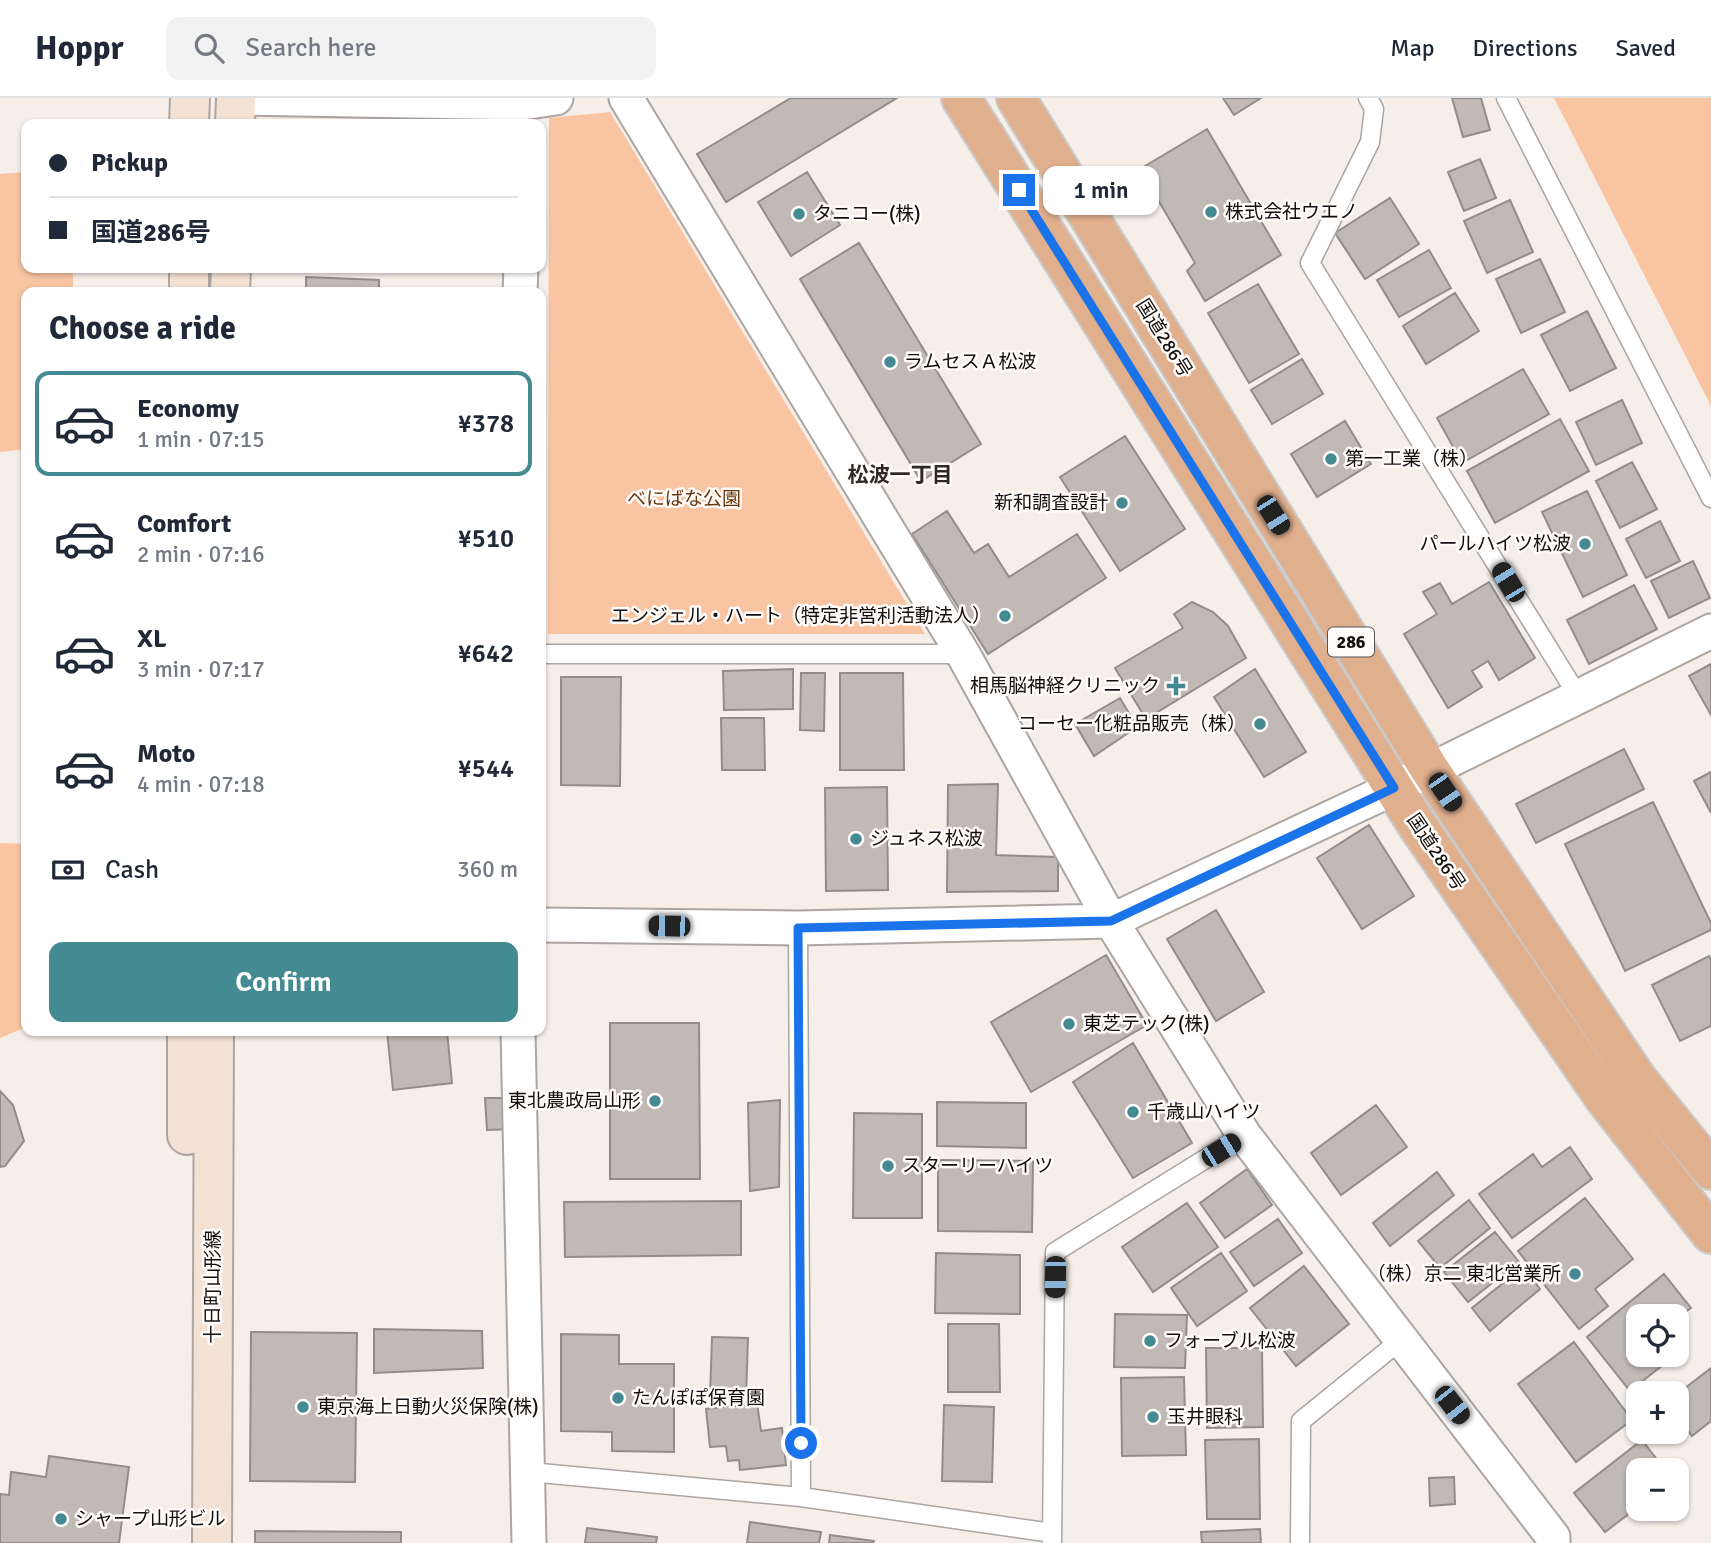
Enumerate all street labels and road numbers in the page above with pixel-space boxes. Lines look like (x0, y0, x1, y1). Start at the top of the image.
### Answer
street label: 国道286号 (1131, 294, 1197, 382)
road number: 286 (1328, 628, 1374, 656)
street label: 国道286号 (1402, 809, 1470, 895)
street label: 十日町山形線 (201, 1230, 225, 1344)

